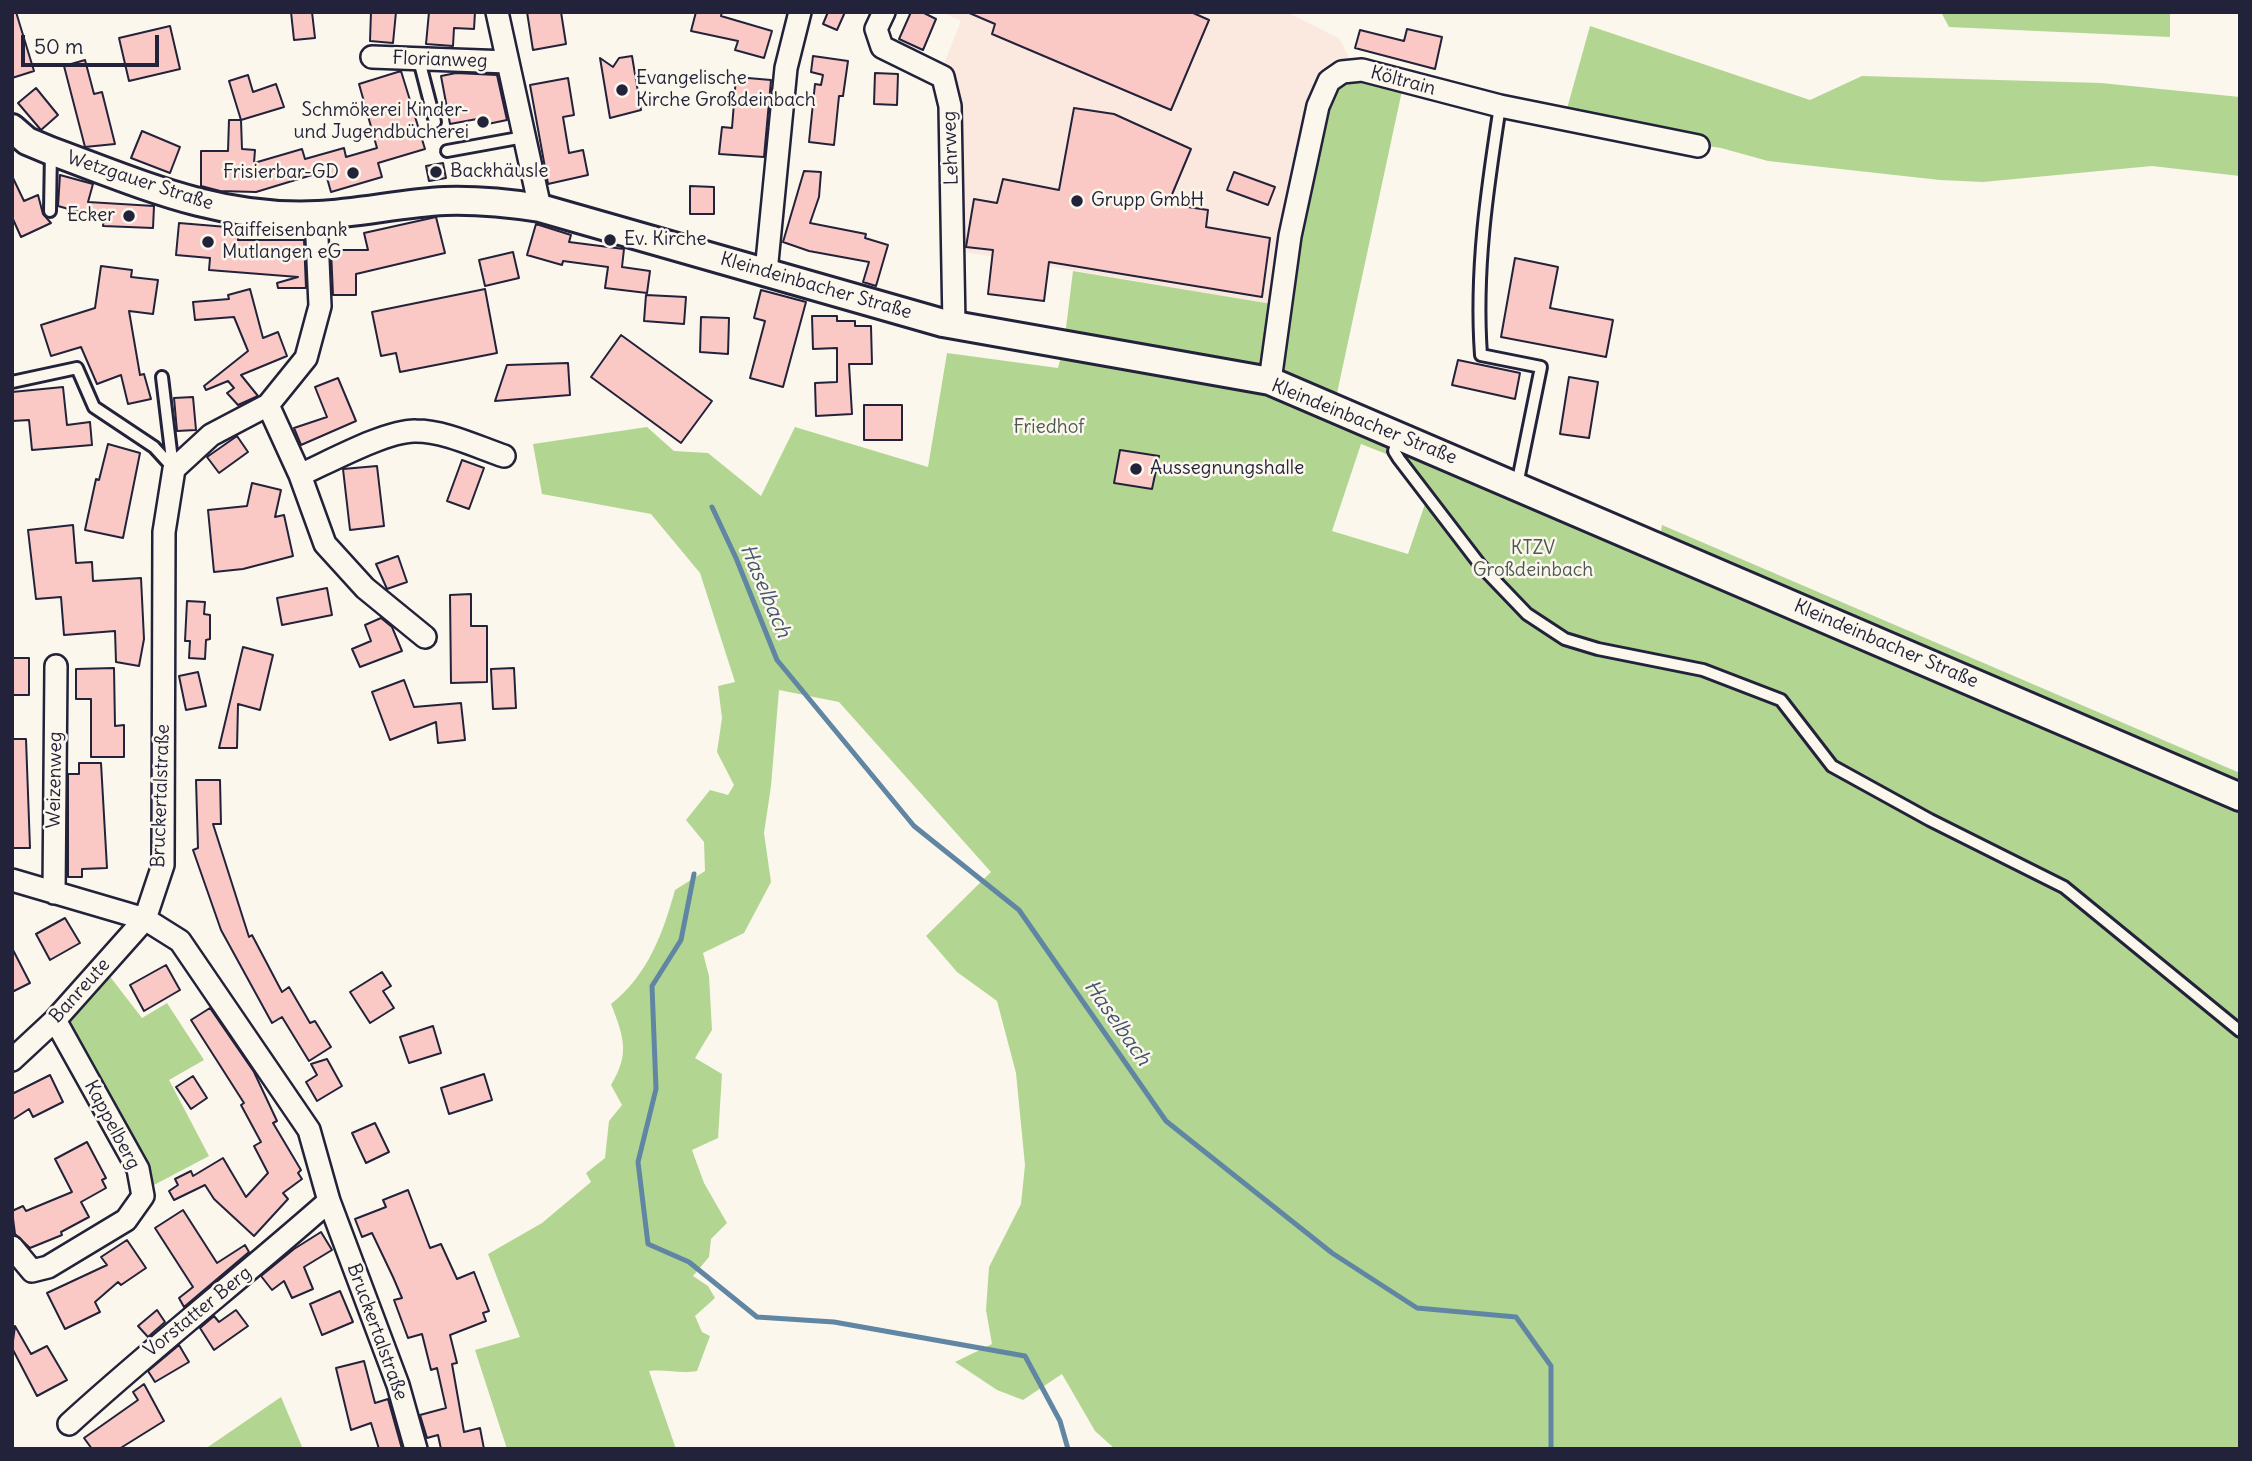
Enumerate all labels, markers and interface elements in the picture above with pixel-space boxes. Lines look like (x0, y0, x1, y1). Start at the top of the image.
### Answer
scale bar (24, 21, 163, 65)
text: 50 m (34, 33, 83, 60)
street label: Florianweg (392, 47, 488, 73)
street label: Költrain (1368, 61, 1438, 101)
place label: Evangelische Kirche Großdeinbach (636, 68, 816, 112)
marker: Evangelische Kirche Großdeinbach (614, 82, 630, 98)
place label: Schmökerei Kinder- und Jugendbücherei (293, 100, 469, 144)
street label: Lehrweg (938, 110, 964, 186)
marker: Schmökerei Kinder- und Jugendbücherei (475, 114, 491, 130)
street label: Wetzgauer Straße (64, 147, 216, 215)
place label: Backhäusle (450, 161, 549, 183)
place label: Frisierbar-GD (223, 162, 339, 184)
marker: Backhäusle (428, 164, 444, 180)
marker: Frisierbar-GD (345, 165, 361, 181)
place label: Grupp GmbH (1091, 190, 1204, 212)
marker: Grupp GmbH (1069, 193, 1085, 209)
place label: Ecker (67, 205, 115, 227)
marker: Ecker (121, 208, 137, 224)
place label: Raiffeisenbank Mutlangen eG (222, 220, 347, 264)
place label: Ev. Kirche (624, 229, 707, 251)
marker: Ev. Kirche (602, 232, 618, 248)
marker: Raiffeisenbank Mutlangen eG (200, 234, 216, 250)
street label: Kleindeinbacher Straße (718, 248, 914, 324)
street label: Kleindeinbacher Straße (1268, 374, 1460, 470)
park label: Friedhof (1013, 417, 1085, 439)
place label: Aussegnungshalle (1150, 458, 1304, 480)
marker: Aussegnungshalle (1128, 461, 1144, 477)
park label: KTZV Großdeinbach (1473, 538, 1593, 582)
water label: Haselbach (734, 541, 796, 641)
street label: Kleindeinbacher Straße (1790, 595, 1982, 693)
street label: Bruckertalstraße (147, 724, 175, 868)
street label: Weizenweg (43, 731, 67, 829)
street label: Banreute (45, 954, 115, 1028)
water label: Haselbach (1078, 975, 1156, 1071)
street label: Kappelberg (79, 1077, 145, 1173)
street label: Bruckertalstraße (342, 1260, 412, 1404)
street label: Vorstatter Berg (140, 1262, 256, 1362)

